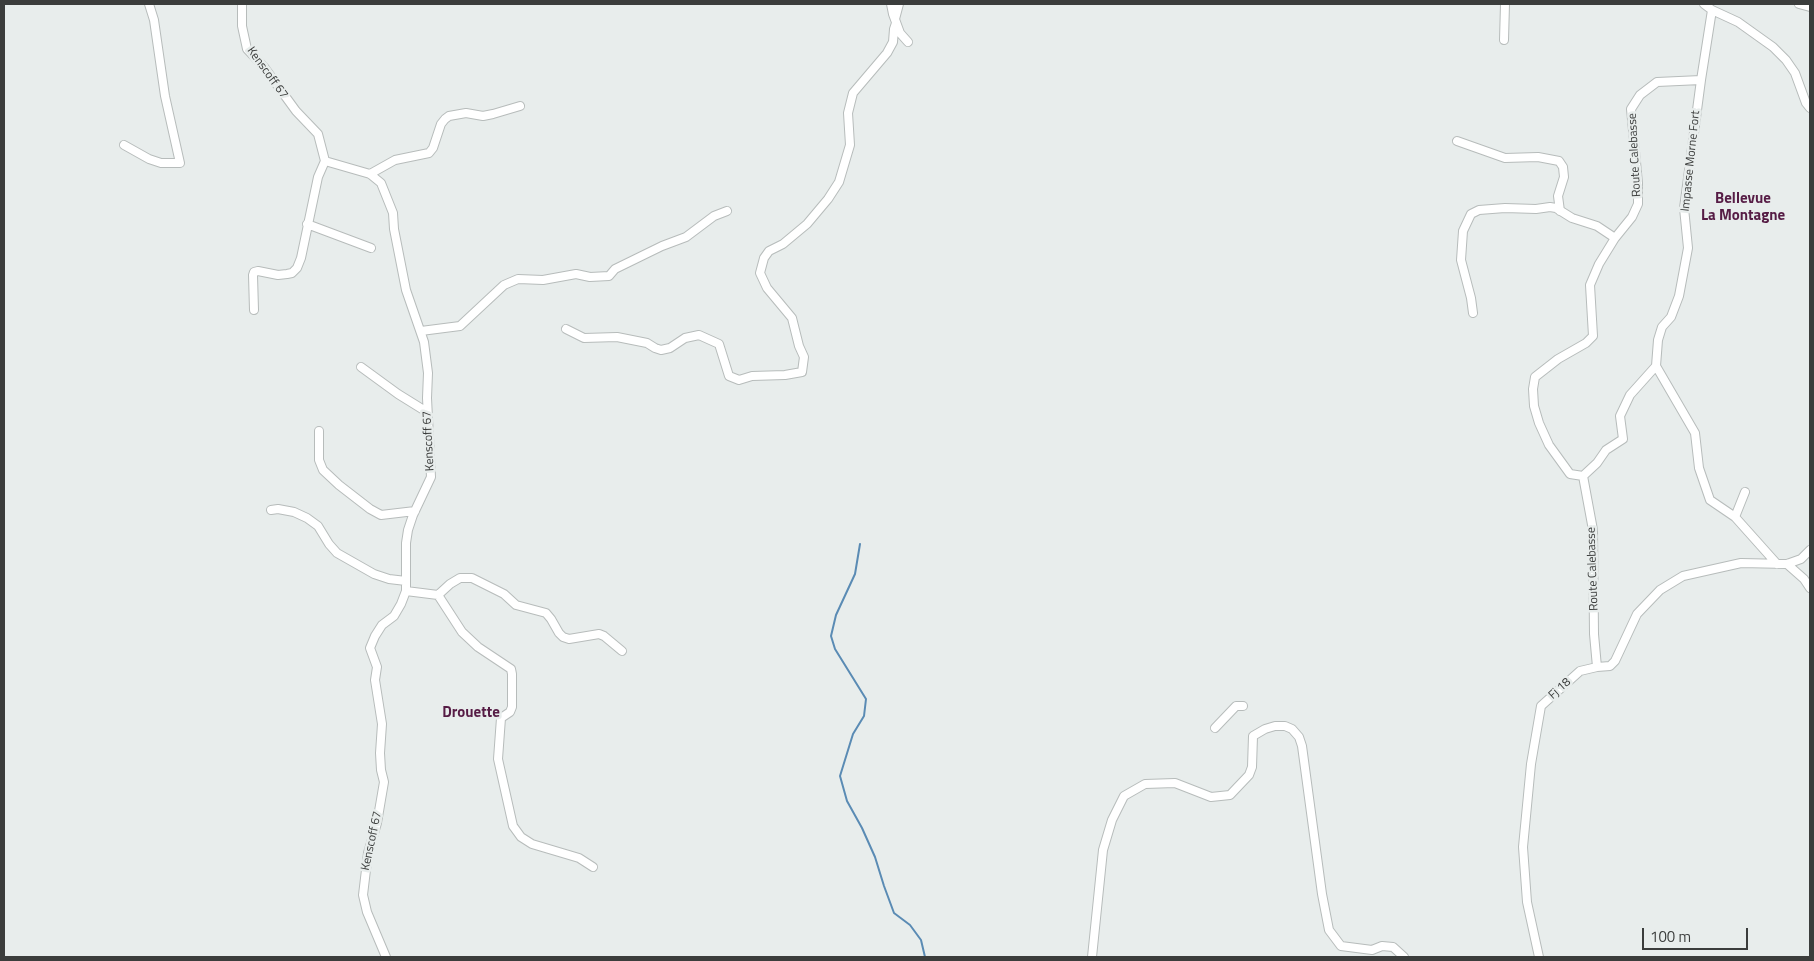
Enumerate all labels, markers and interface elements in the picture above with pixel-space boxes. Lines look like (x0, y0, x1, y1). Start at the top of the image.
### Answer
street label: Kenscoff 67 (243, 44, 291, 102)
street label: Impasse Morne Fort (1679, 110, 1703, 212)
street label: Route Calebasse (1626, 113, 1644, 197)
district label: Bellevue La Montagne (1701, 190, 1785, 225)
street label: Kenscoff 67 (420, 411, 438, 471)
street label: Route Calebasse (1584, 527, 1602, 611)
street label: Fj 18 (1546, 675, 1574, 703)
district label: Drouette (442, 704, 500, 722)
street label: Kenscoff 67 (359, 810, 385, 872)
scale bar (1644, 918, 1750, 950)
text: 100 m (1650, 925, 1691, 948)

